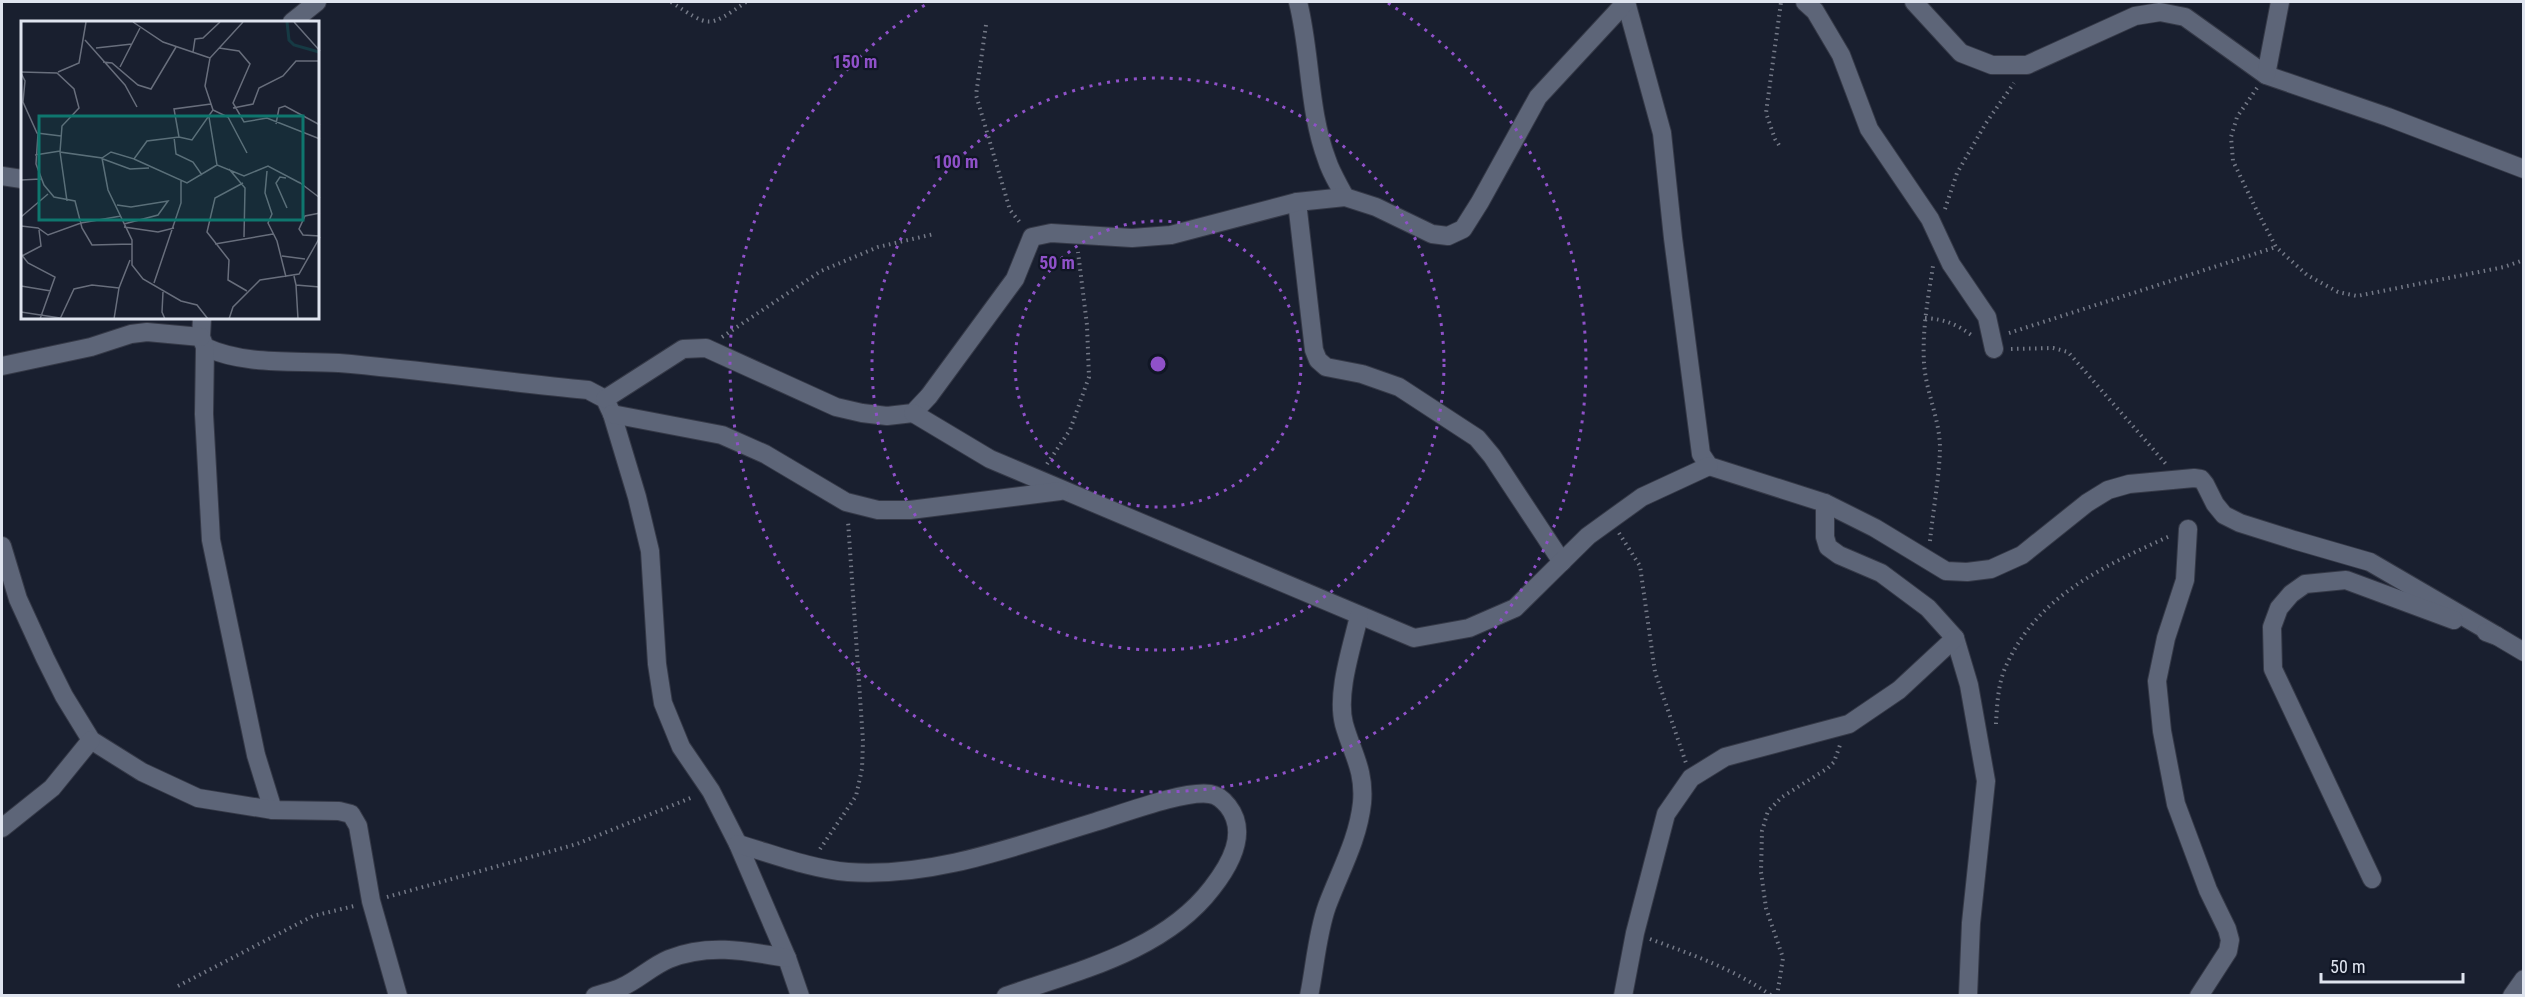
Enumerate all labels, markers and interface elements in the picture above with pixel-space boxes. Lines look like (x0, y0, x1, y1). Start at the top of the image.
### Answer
inset map (21, 21, 320, 320)
text: 150 m (833, 51, 877, 72)
text: 100 m (934, 151, 978, 172)
text: 50 m (1039, 252, 1075, 273)
centre of rings (1148, 354, 1168, 374)
scale bar (2321, 946, 2464, 984)
text: 50 m (2330, 956, 2365, 977)

